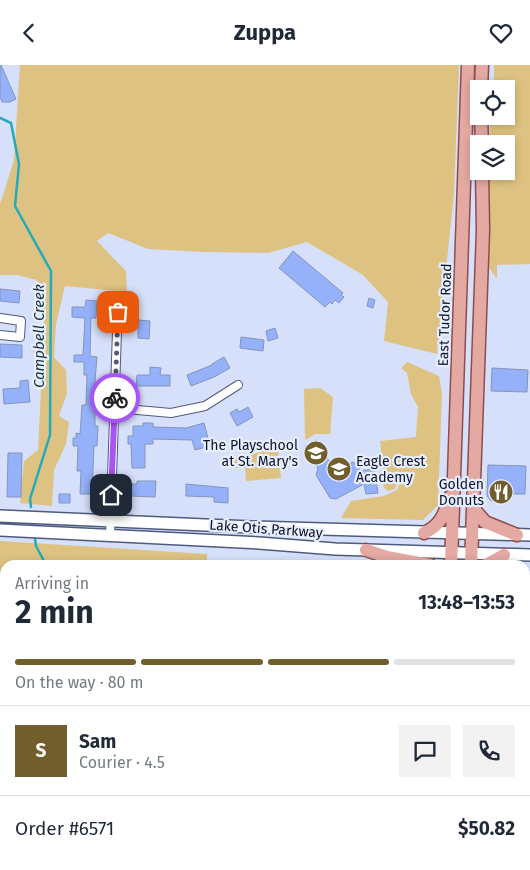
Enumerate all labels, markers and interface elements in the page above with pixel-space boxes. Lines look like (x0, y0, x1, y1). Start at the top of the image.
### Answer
icon: back (15, 19, 43, 47)
text: Zuppa (234, 19, 296, 46)
icon: heart (487, 19, 515, 47)
map controls (470, 80, 515, 180)
button: locate (470, 80, 515, 125)
button: layers (470, 135, 515, 180)
street label: East Tudor Road (435, 263, 455, 367)
water label: Campbell Creek (30, 284, 48, 388)
pin (97, 291, 139, 333)
icon: bag (104, 298, 132, 326)
courier (90, 373, 140, 423)
icon: bike (101, 384, 129, 412)
place label: The Playschool at St. Mary's (203, 437, 298, 470)
school or university icon: The Playschool at St. Mary's (303, 440, 329, 466)
place label: Eagle Crest Academy (356, 453, 426, 486)
school or university icon: Eagle Crest Academy (326, 456, 352, 482)
pin (90, 474, 132, 516)
place label: Golden Donuts (439, 476, 484, 509)
restaurant icon: Golden Donuts (488, 479, 514, 505)
icon: home (97, 481, 125, 509)
street label: Lake Otis Parkway (209, 517, 323, 541)
text: Arriving in (15, 574, 89, 593)
text: 13:48–13:53 (418, 591, 515, 614)
text: 2 min (15, 593, 94, 631)
text: On the way · 80 m (15, 673, 143, 692)
button: chat (399, 725, 451, 777)
button: phone (463, 725, 515, 777)
text: Sam (79, 730, 116, 753)
text: S (36, 739, 46, 762)
text: Courier · 4.5 (79, 753, 165, 772)
text: Order #6571 (15, 817, 114, 840)
text: $50.82 (458, 817, 515, 840)

